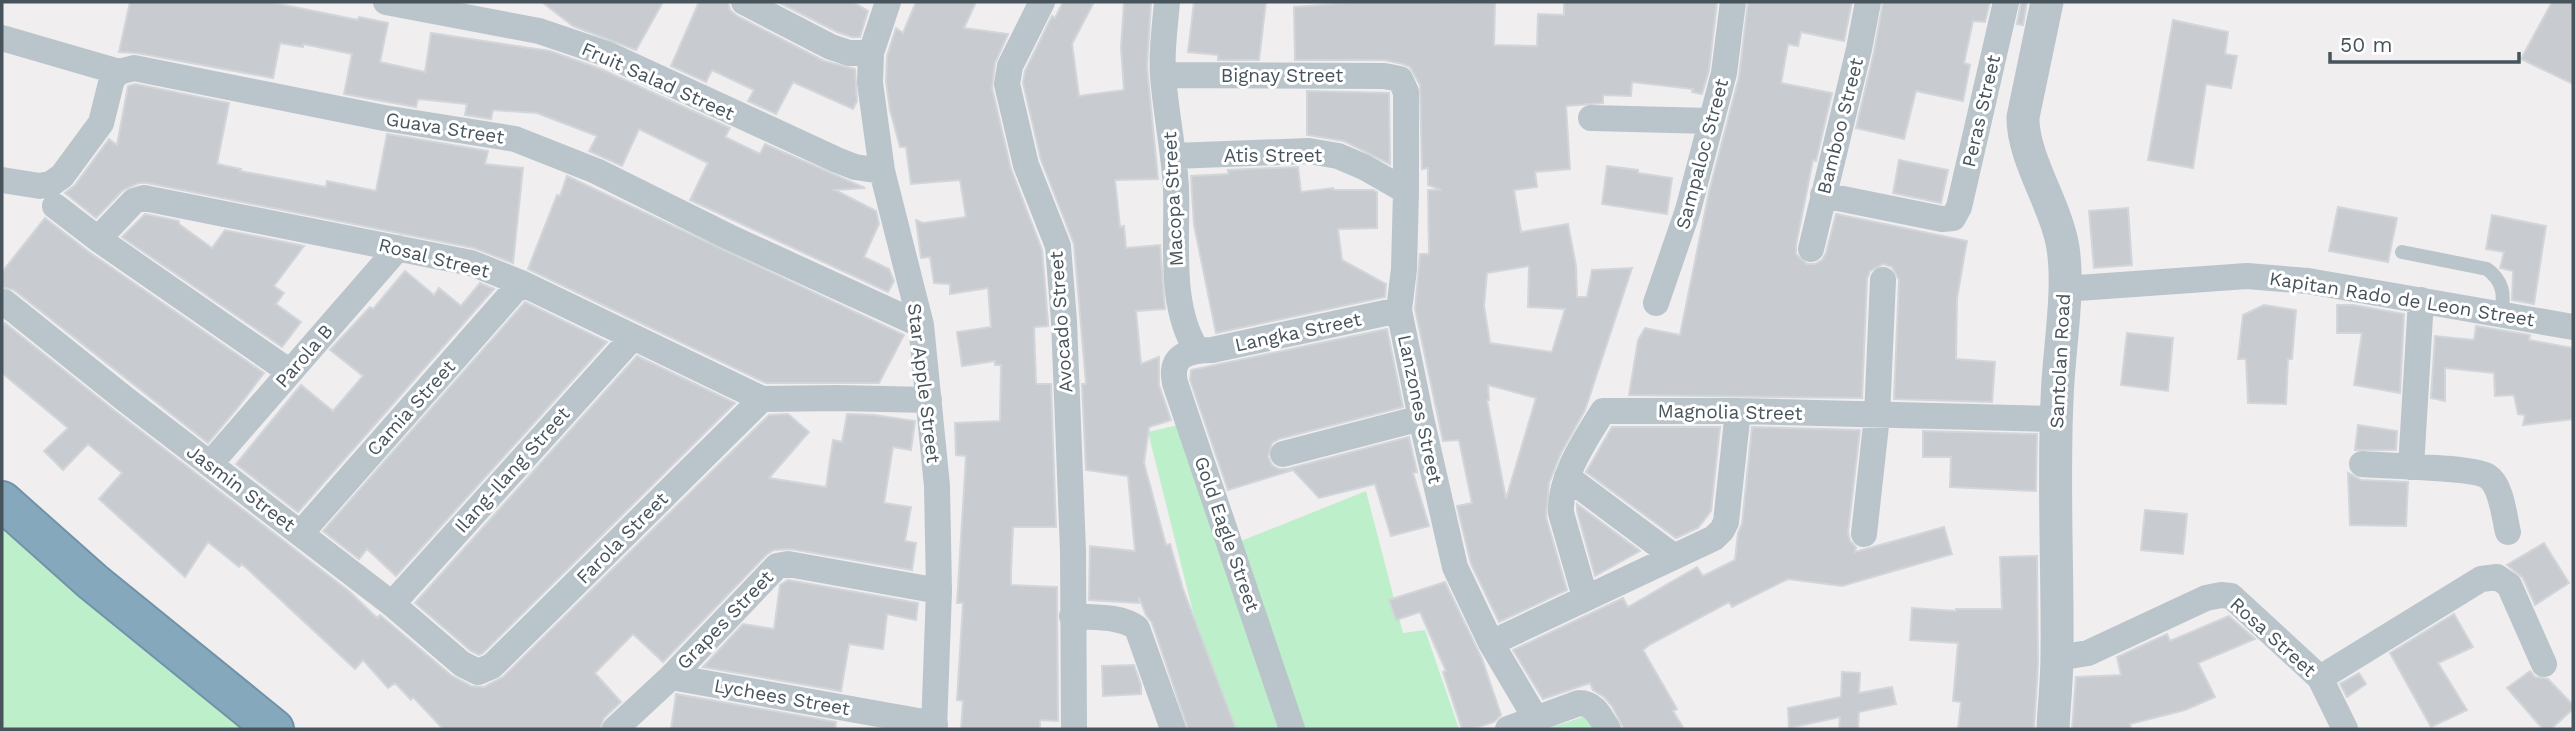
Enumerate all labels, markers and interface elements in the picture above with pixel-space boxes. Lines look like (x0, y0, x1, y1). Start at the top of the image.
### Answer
scale bar (2330, 21, 2519, 65)
text: 50 m (2340, 32, 2392, 57)
street label: Fruit Salad Street (578, 37, 738, 125)
street label: Peras Street (1957, 53, 2005, 169)
street label: Bamboo Street (1812, 55, 1868, 197)
street label: Bignay Street (1221, 64, 1343, 87)
street label: Sampaloc Street (1671, 76, 1733, 232)
street label: Guava Street (384, 107, 506, 149)
street label: Macopa Street (1158, 131, 1188, 267)
street label: Atis Street (1224, 144, 1322, 167)
street label: Rosal Street (376, 233, 492, 283)
street label: Avocado Street (1045, 251, 1077, 393)
street label: Kapitan Rado de Leon Street (2268, 267, 2536, 331)
street label: Santolan Road (2045, 293, 2075, 429)
street label: Star Apple Street (903, 302, 945, 464)
street label: Langka Street (1233, 307, 1363, 357)
street label: Parola B (270, 320, 338, 392)
street label: Lanzones Street (1393, 332, 1447, 486)
street label: Camia Street (362, 355, 460, 461)
street label: Magnolia Street (1657, 399, 1803, 425)
street label: Ilang-Ilang Street (449, 402, 575, 538)
street label: Jasmin Street (182, 440, 300, 536)
street label: Gold Eagle Street (1190, 453, 1264, 615)
street label: Farola Street (571, 487, 673, 589)
street label: Grapes Street (672, 566, 778, 674)
street label: Rosa Street (2225, 592, 2321, 682)
street label: Lychees Street (712, 674, 852, 720)

